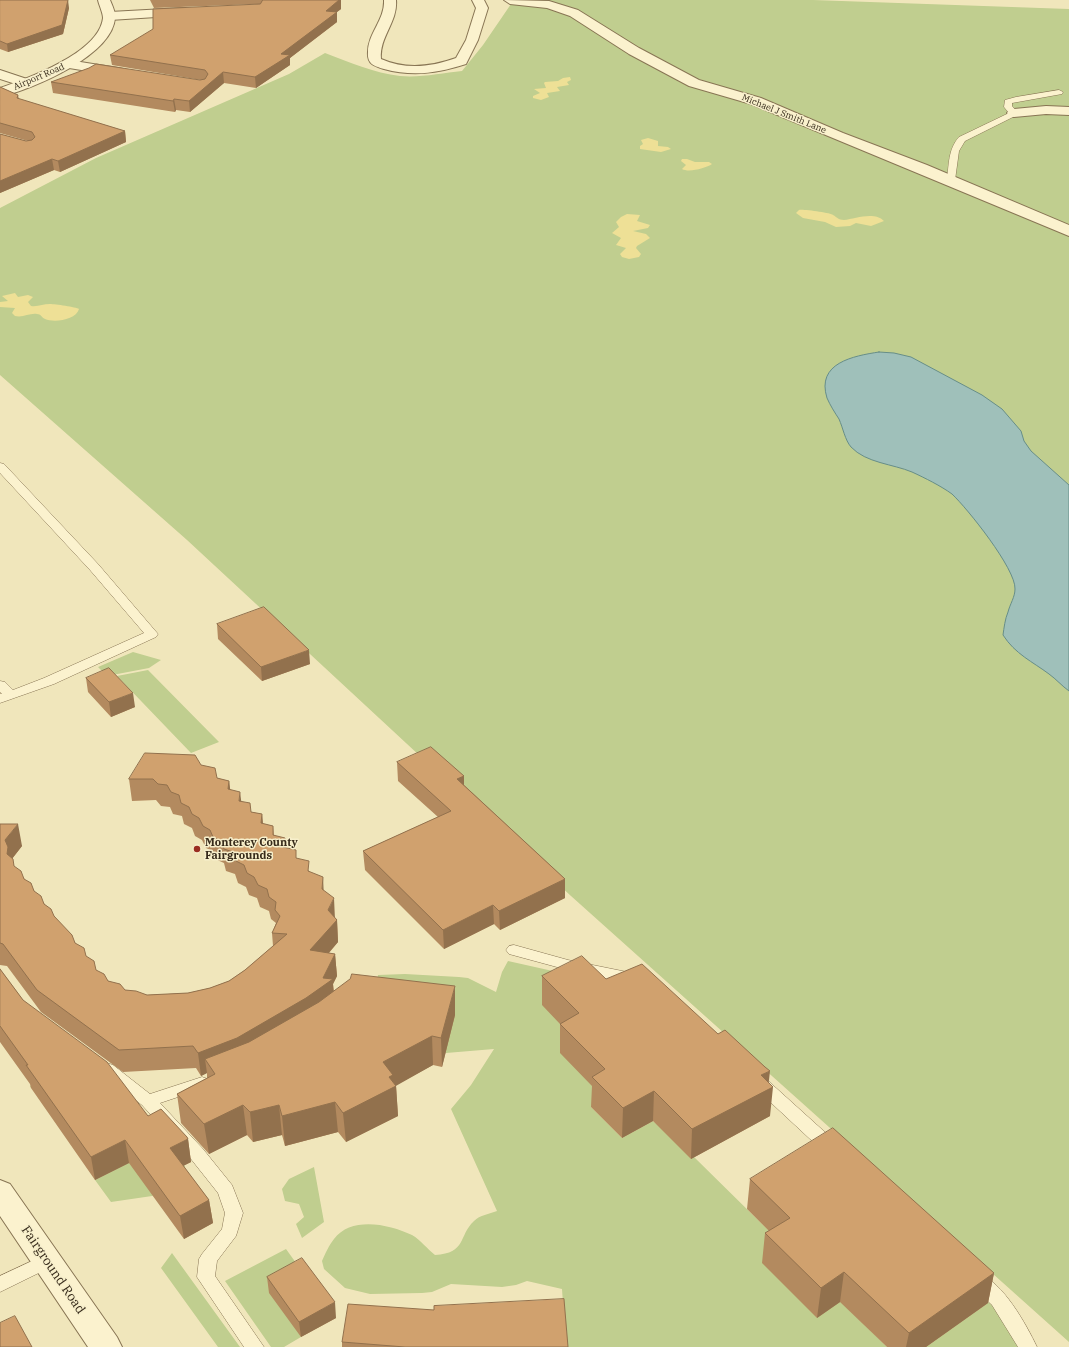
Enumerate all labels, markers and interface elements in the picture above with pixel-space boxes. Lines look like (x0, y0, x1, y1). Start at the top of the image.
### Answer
street label: Airport Road (12, 61, 66, 93)
street label: Michael J Smith Lane (740, 92, 828, 136)
place label: Monterey County Fairgrounds (205, 836, 298, 862)
marker: Monterey County Fairgrounds (192, 844, 202, 854)
street label: Fairground Road (18, 1223, 88, 1317)

